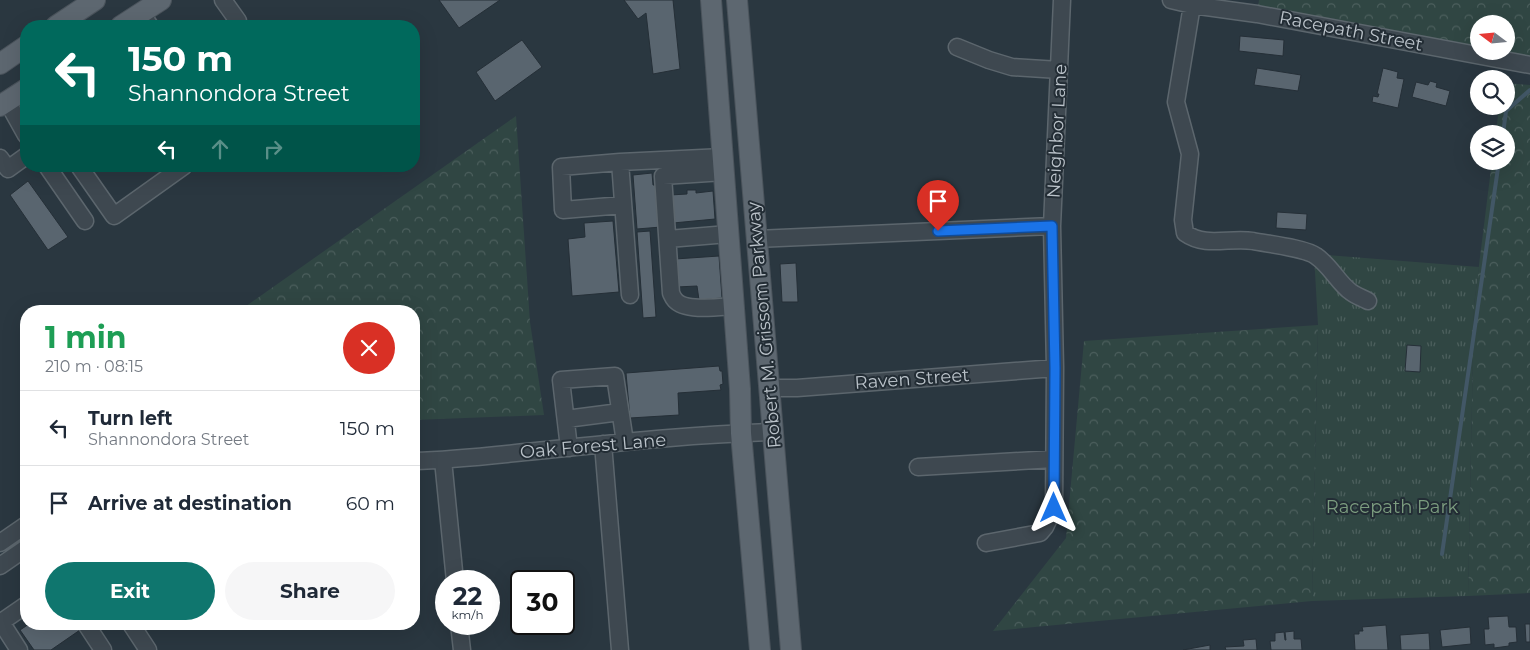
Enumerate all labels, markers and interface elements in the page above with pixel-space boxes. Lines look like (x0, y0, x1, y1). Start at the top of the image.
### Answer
street label: Racepath Street (1277, 6, 1425, 56)
north arrow (1470, 15, 1515, 60)
map controls (1470, 15, 1515, 170)
text: 150 m (128, 37, 233, 80)
icon: left (45, 40, 110, 105)
street label: Neighbor Lane (1042, 63, 1072, 199)
button: search (1470, 70, 1515, 115)
text: Shannondora Street (128, 80, 350, 107)
button: layers (1470, 125, 1515, 170)
icon: left (153, 135, 181, 163)
icon: ahead (206, 135, 234, 163)
icon: right (259, 135, 287, 163)
pin (917, 180, 959, 231)
icon: arrive (924, 187, 952, 215)
street label: Robert M. Grissom Parkway (742, 201, 786, 449)
text: 1 min (45, 319, 126, 356)
button: close (343, 322, 395, 374)
text: 210 m · 08:15 (45, 357, 143, 376)
street label: Raven Street (854, 364, 970, 394)
text: Turn left (88, 407, 173, 430)
icon: left (45, 414, 73, 442)
text: 150 m (340, 417, 395, 440)
street label: Oak Forest Lane (519, 429, 667, 463)
text: Shannondora Street (88, 430, 249, 449)
position arrow (1027, 481, 1079, 533)
icon: arrive (45, 489, 73, 517)
text: Arrive at destination (88, 492, 292, 515)
text: 60 m (346, 492, 395, 515)
park label: Racepath Park (1326, 496, 1458, 518)
button: Exit (45, 562, 215, 620)
button: Share (225, 562, 395, 620)
speed limit sign: 30 (510, 570, 575, 635)
text: 22 (453, 581, 482, 611)
text: km/h (451, 607, 484, 622)

